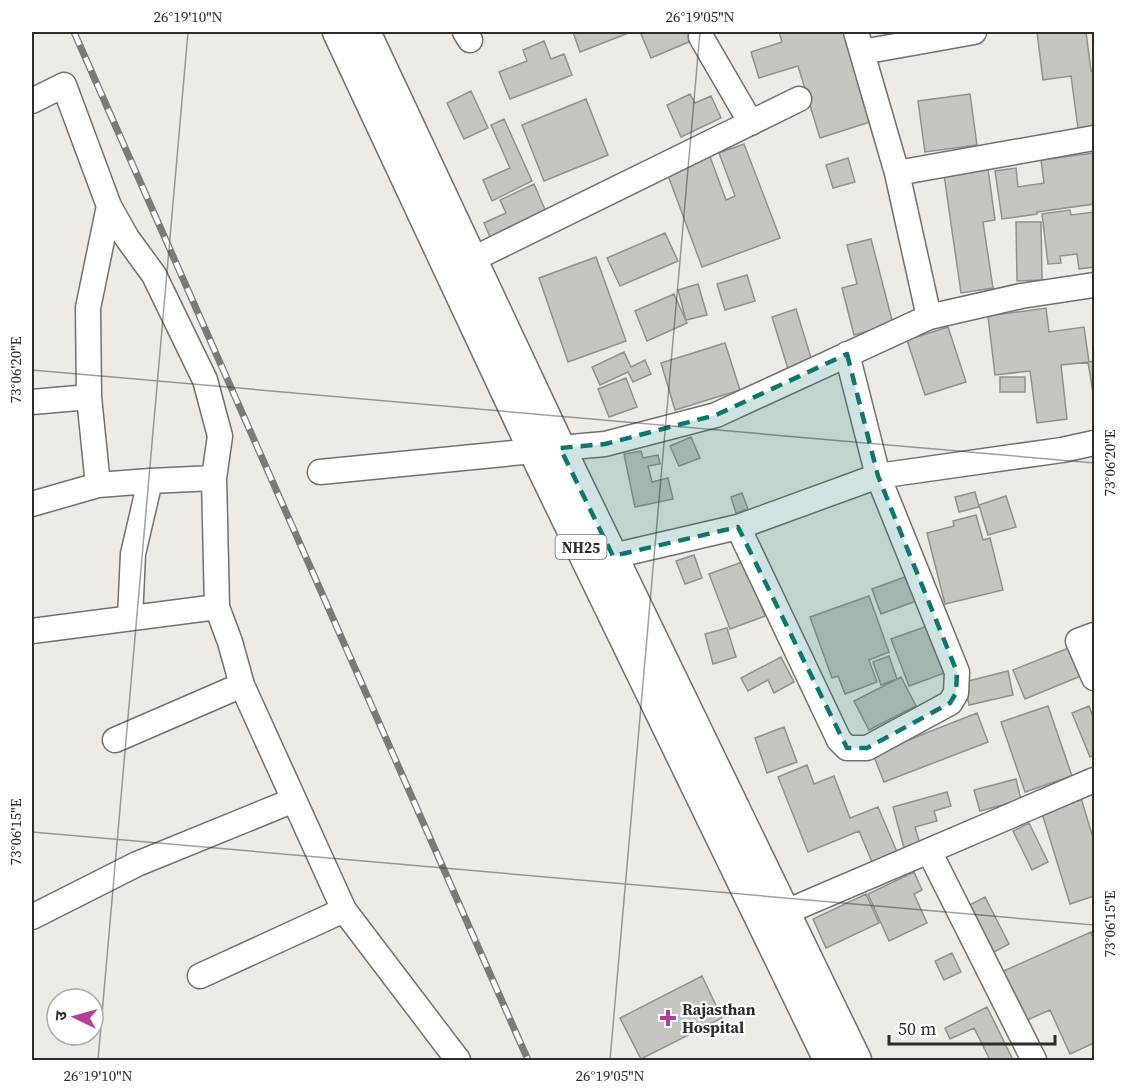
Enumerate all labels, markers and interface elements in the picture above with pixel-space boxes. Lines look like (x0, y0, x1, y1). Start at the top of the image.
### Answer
text: 26°19'10"N (153, 6, 223, 27)
text: 26°19'05"N (665, 6, 735, 27)
text: 73°06'20"E (5, 336, 26, 404)
text: 73°06'20"E (1099, 429, 1120, 497)
road number: NH25 (556, 535, 606, 559)
text: 73°06'15"E (5, 798, 26, 866)
text: 73°06'15"E (1099, 890, 1120, 958)
north arrow (45, 987, 105, 1047)
place label: Rajasthan Hospital (682, 998, 756, 1038)
scale bar (889, 1008, 1056, 1046)
text: उ (49, 1009, 71, 1021)
marker: Rajasthan Hospital (659, 1009, 677, 1027)
text: 50 m (898, 1016, 936, 1041)
text: 26°19'10"N (63, 1065, 133, 1086)
text: 26°19'05"N (575, 1065, 645, 1086)

